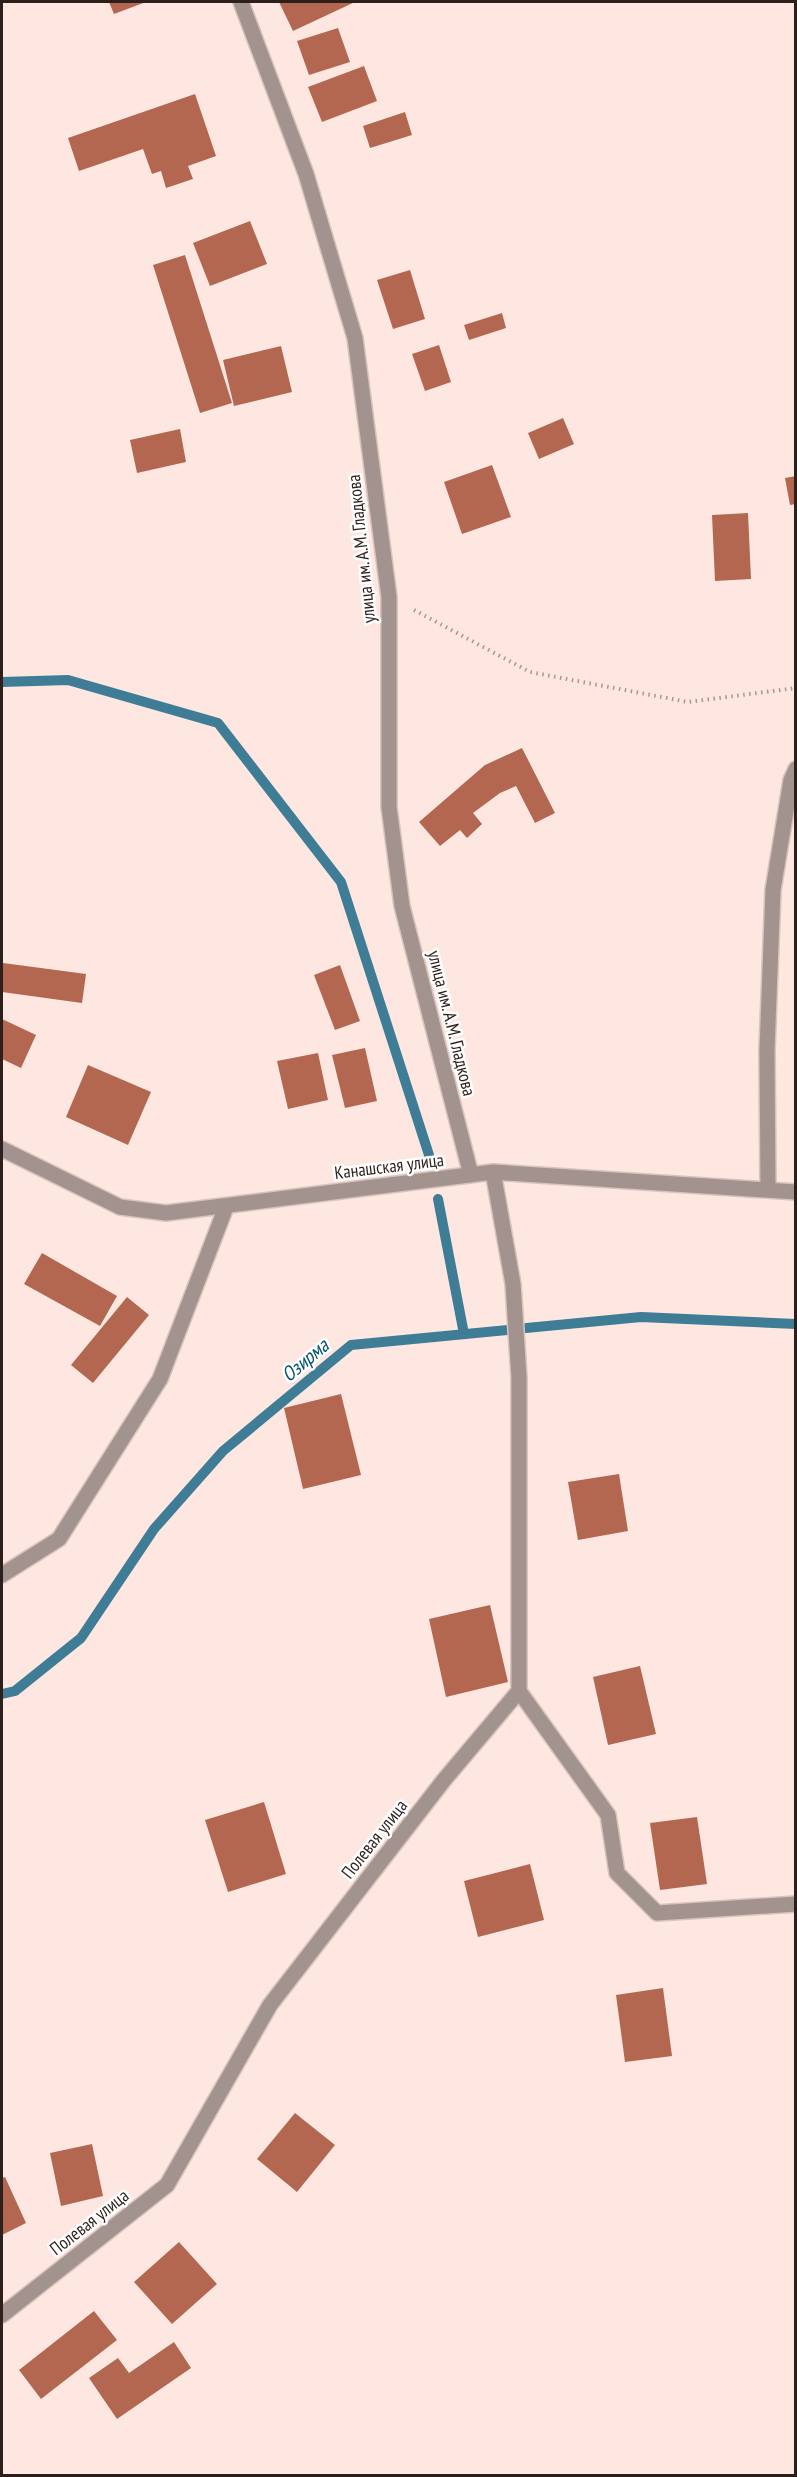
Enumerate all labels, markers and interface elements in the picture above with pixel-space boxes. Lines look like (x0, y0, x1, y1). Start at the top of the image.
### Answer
street label: улица им. А.М. Гладкова (342, 474, 380, 624)
street label: улица им. А.М. Гладкова (423, 948, 481, 1098)
street label: Канашская улица (333, 1148, 445, 1184)
water label: Озирма (276, 1332, 335, 1387)
street label: Полевая улица (336, 1795, 412, 1883)
street label: Полевая улица (45, 2184, 133, 2260)

